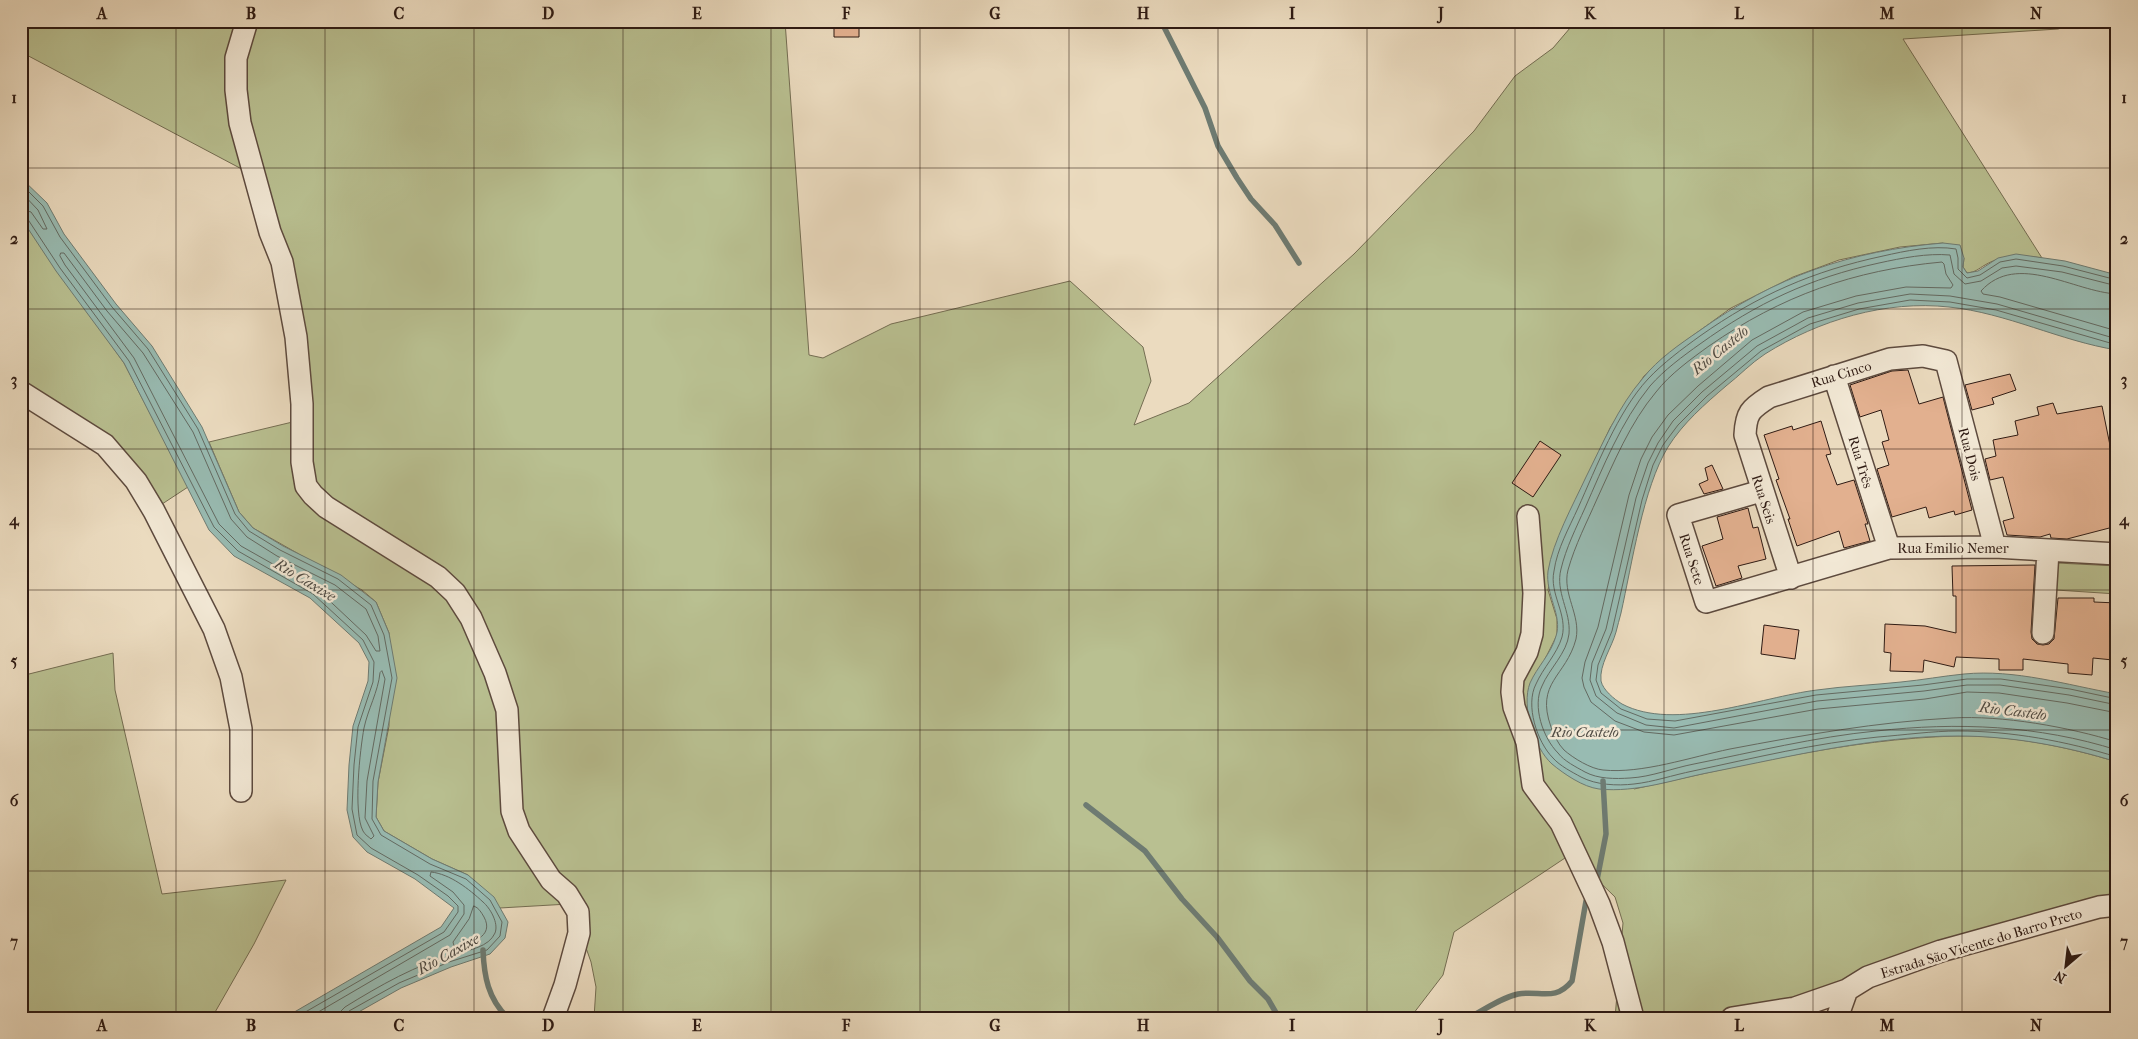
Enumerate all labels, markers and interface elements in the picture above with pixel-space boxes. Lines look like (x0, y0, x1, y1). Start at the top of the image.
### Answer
text: A (96, 4, 108, 23)
text: B (246, 4, 256, 23)
text: C (394, 4, 405, 23)
text: D (542, 4, 554, 23)
text: E (692, 4, 702, 23)
text: F (841, 4, 851, 23)
text: G (989, 4, 1001, 23)
text: H (1137, 4, 1150, 23)
text: I (1289, 4, 1296, 23)
text: J (1436, 4, 1444, 24)
text: K (1584, 4, 1597, 23)
text: L (1734, 4, 1744, 23)
text: M (1879, 4, 1895, 23)
text: N (2030, 4, 2043, 23)
text: 1 (11, 88, 17, 107)
text: 1 (2121, 88, 2127, 107)
text: 2 (10, 229, 18, 248)
text: 2 (2120, 229, 2128, 248)
water label: Rio Castelo (1687, 322, 1752, 379)
street label: Rua Cinco (1809, 357, 1873, 392)
text: 3 (11, 370, 17, 390)
text: 3 (2121, 370, 2127, 390)
street label: Rua Dois (1954, 426, 1985, 483)
street label: Rua Três (1845, 434, 1877, 490)
street label: Rua Seis (1748, 472, 1779, 526)
text: 4 (8, 510, 20, 530)
text: 4 (2118, 510, 2130, 530)
street label: Rua Sete (1675, 531, 1708, 587)
street label: Rua Emilio Nemer (1897, 540, 2009, 557)
water label: Rio Caxixe (270, 554, 340, 606)
text: 5 (11, 651, 18, 670)
text: 5 (2121, 651, 2128, 670)
water label: Rio Castelo (1977, 698, 2048, 724)
water label: Rio Castelo (1550, 723, 1619, 741)
text: 6 (10, 791, 19, 810)
text: 6 (2120, 791, 2129, 810)
street label: Estrada São Vicente do Barro Preto (1878, 905, 2084, 982)
water label: Rio Caxixe (413, 929, 483, 979)
text: 7 (9, 932, 18, 951)
text: 7 (2119, 932, 2128, 951)
north arrow (2040, 942, 2090, 992)
text: N (2051, 967, 2069, 987)
text: A (96, 1016, 108, 1035)
text: B (246, 1016, 256, 1035)
text: C (394, 1016, 405, 1035)
text: D (542, 1016, 554, 1035)
text: E (692, 1016, 702, 1035)
text: F (841, 1016, 851, 1035)
text: G (989, 1016, 1001, 1035)
text: H (1137, 1016, 1150, 1035)
text: I (1289, 1016, 1296, 1035)
text: J (1436, 1016, 1444, 1036)
text: K (1584, 1016, 1597, 1035)
text: L (1734, 1016, 1744, 1035)
text: M (1879, 1016, 1895, 1035)
text: N (2030, 1016, 2043, 1035)

